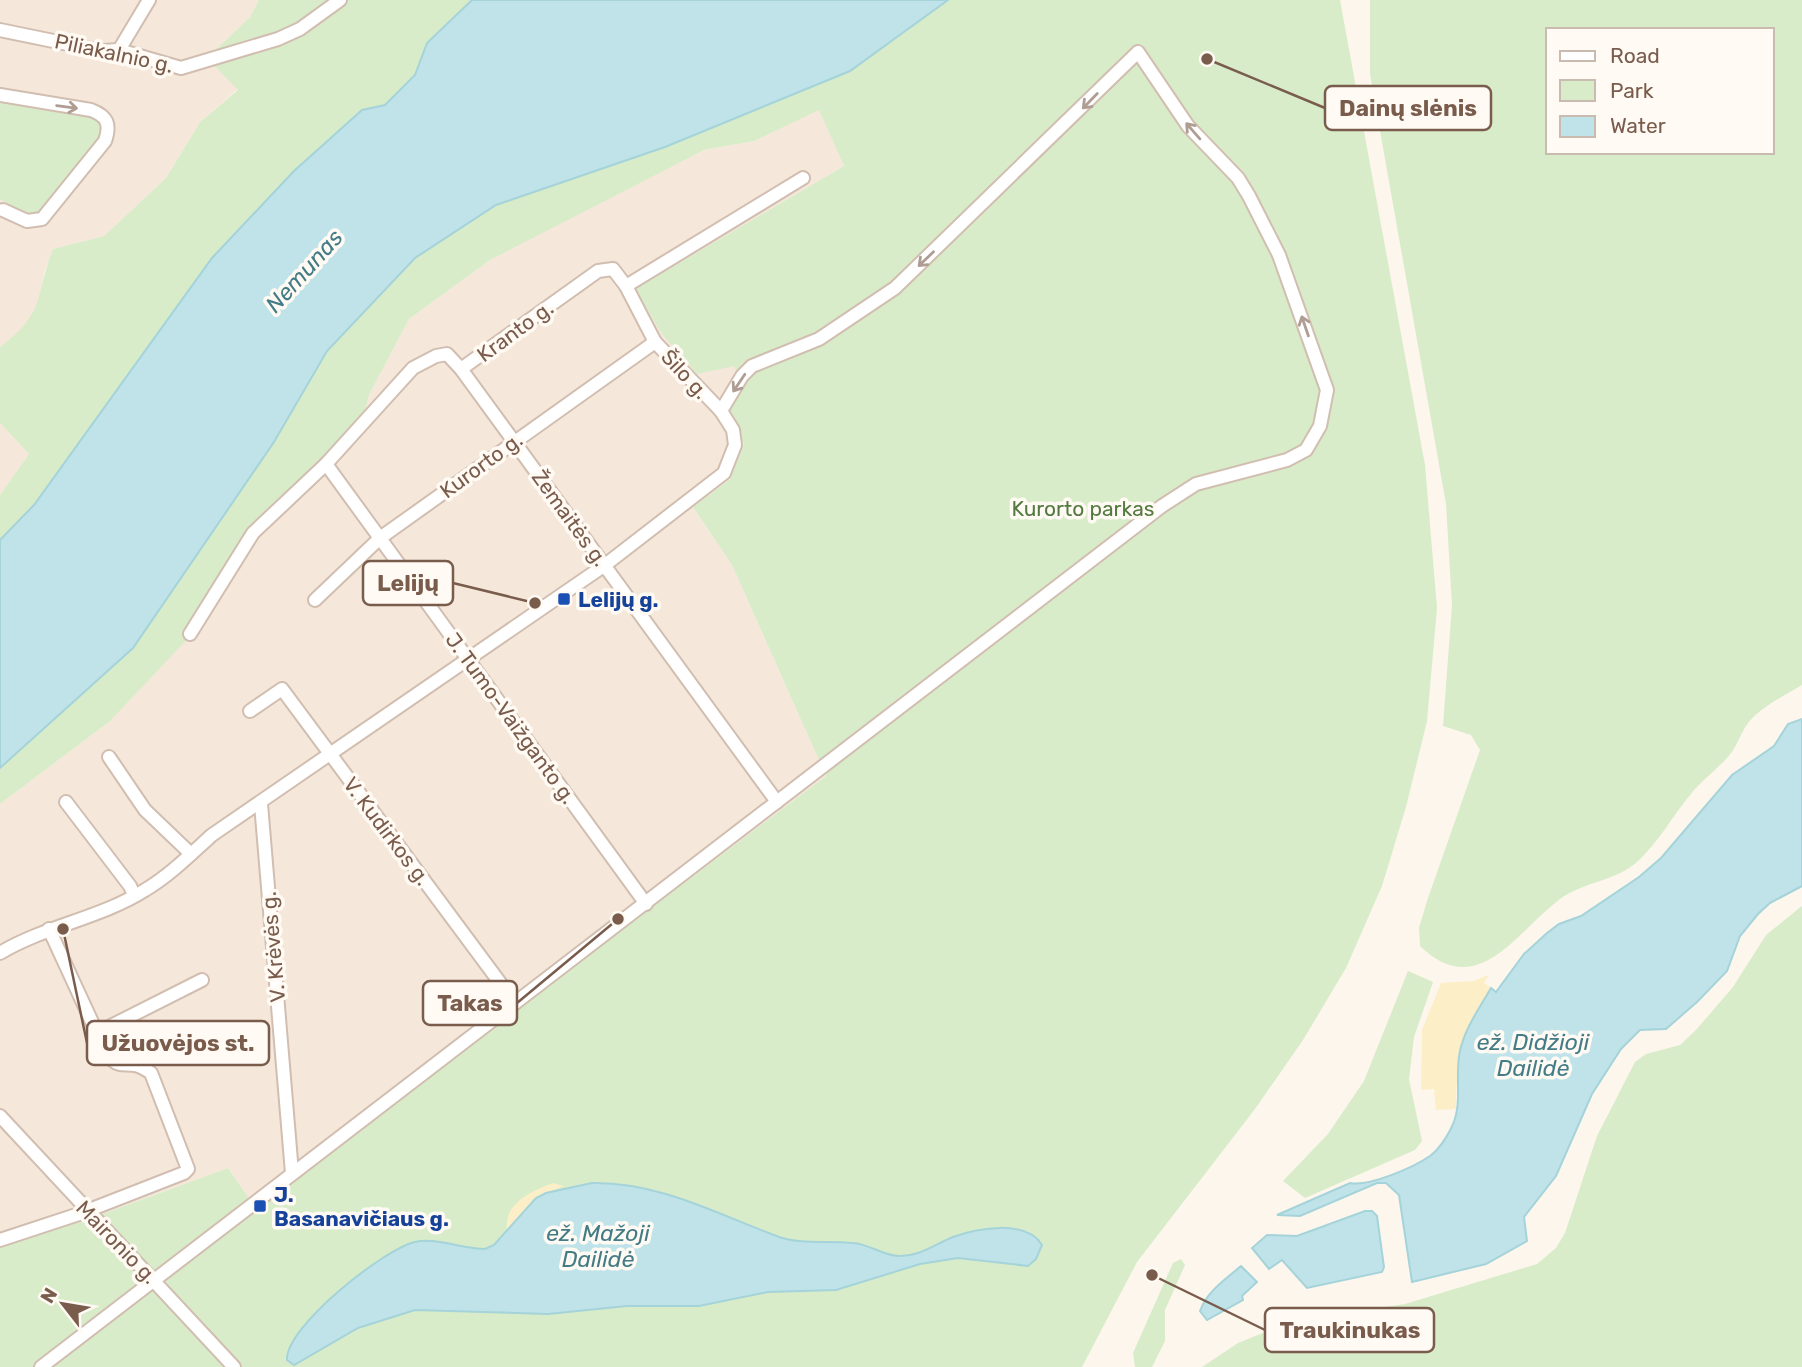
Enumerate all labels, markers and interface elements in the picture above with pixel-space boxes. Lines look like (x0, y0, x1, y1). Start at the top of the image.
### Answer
street label: Piliakalnio g. (52, 28, 176, 78)
legend (1546, 28, 1774, 154)
text: Road (1610, 43, 1660, 68)
text: Park (1610, 78, 1654, 103)
callout: Dainų slėnis (1325, 86, 1491, 130)
one-way arrow (1081, 92, 1098, 109)
text: Dainų slėnis (1339, 94, 1477, 122)
one-way arrow (55, 100, 78, 113)
text: Water (1610, 113, 1666, 138)
one-way arrow (1185, 122, 1201, 140)
water label: Nemunas (259, 223, 349, 318)
one-way arrow (918, 250, 935, 267)
street label: Kranto g. (472, 295, 558, 367)
one-way arrow (1298, 315, 1310, 337)
street label: Šilo g. (656, 344, 714, 404)
one-way arrow (732, 373, 746, 392)
street label: Kurorto g. (435, 427, 527, 503)
street label: Žemaitės g. (527, 465, 613, 571)
park label: Kurorto parkas (1011, 496, 1155, 521)
callout: Lelijų (363, 561, 453, 605)
text: Lelijų (377, 569, 439, 597)
place label: Lelijų g. (578, 587, 659, 612)
marker: Lelijų g. (556, 591, 572, 607)
street label: J. Tumo-Vaižganto g. (440, 627, 582, 809)
street label: V. Kudirkos g. (338, 772, 436, 890)
street label: V. Krėvės g. (256, 891, 290, 1003)
callout: Takas (423, 981, 517, 1025)
text: Takas (437, 989, 503, 1017)
callout: Užuovėjos st. (87, 1021, 269, 1065)
water label: ež. Didžioji Dailidė (1477, 1028, 1591, 1082)
text: Užuovėjos st. (101, 1029, 255, 1057)
place label: J. Basanavičiaus g. (274, 1182, 449, 1231)
street label: Maironio g. (71, 1195, 163, 1289)
marker: J. Basanavičiaus g. (252, 1198, 268, 1214)
water label: ež. Mažoji Dailidė (546, 1219, 651, 1273)
north arrow (28, 1269, 98, 1339)
text: N (35, 1284, 62, 1307)
callout: Traukinukas (1265, 1308, 1434, 1352)
text: Traukinukas (1280, 1316, 1421, 1344)

